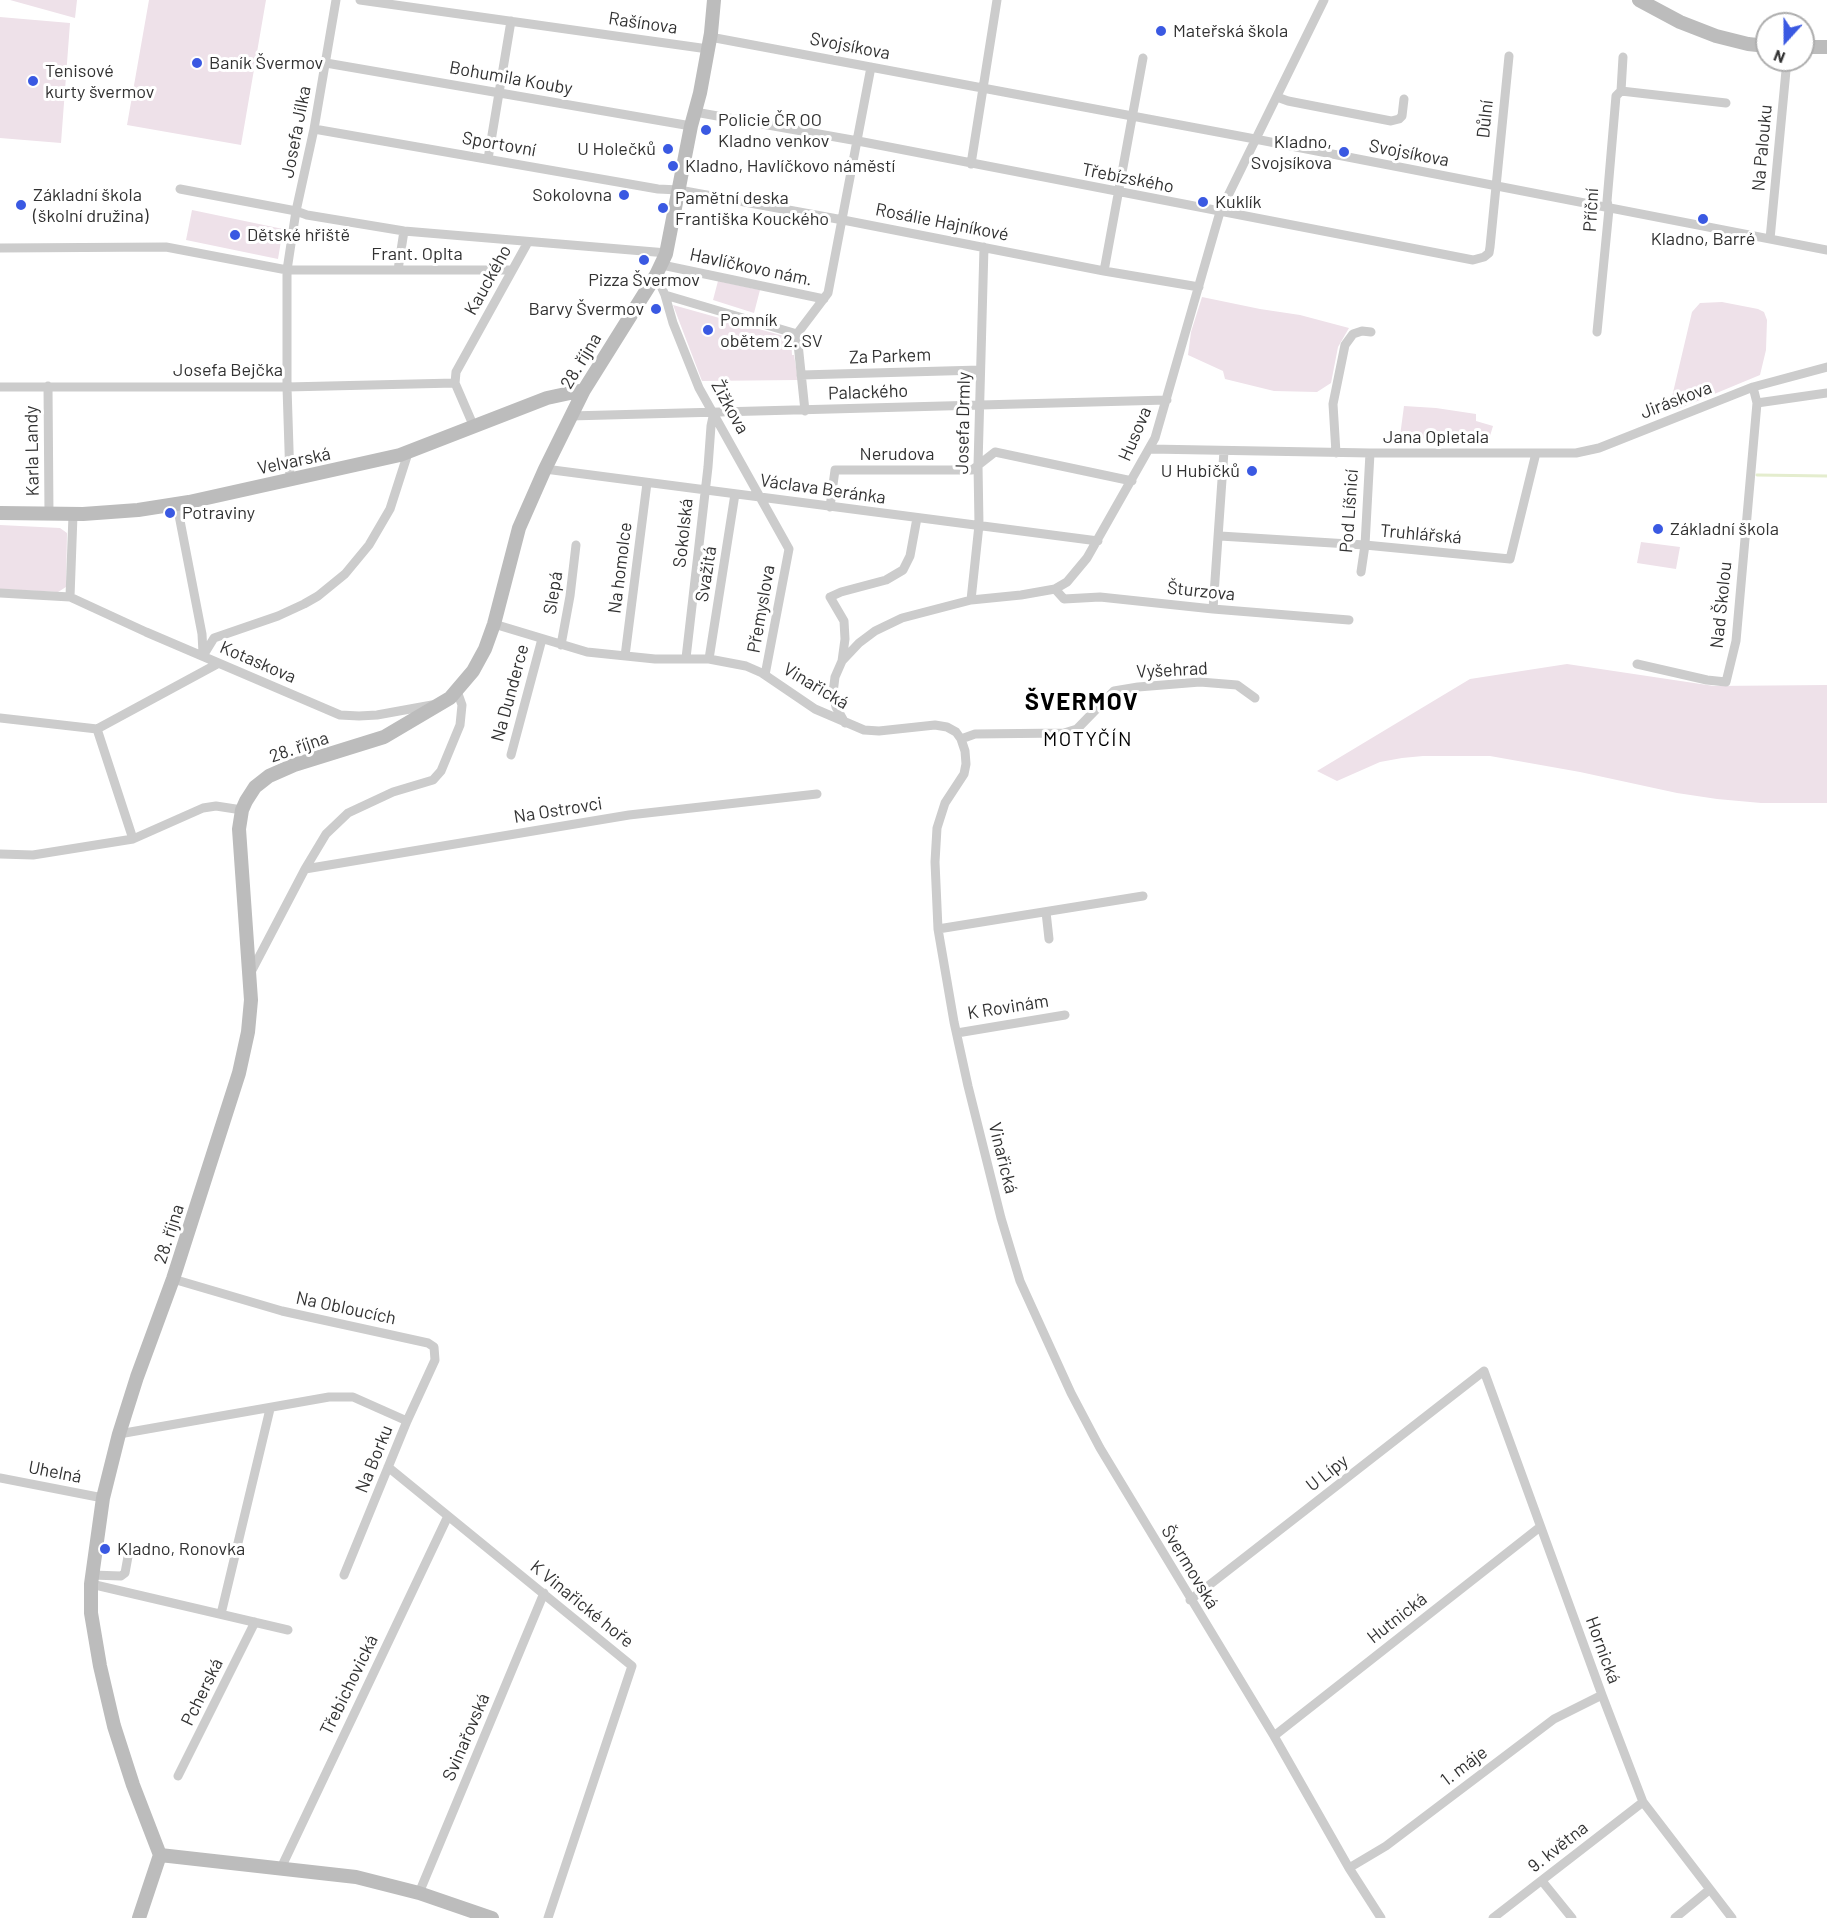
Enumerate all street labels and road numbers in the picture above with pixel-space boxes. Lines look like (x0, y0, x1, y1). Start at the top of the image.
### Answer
street label: Rašínova (607, 7, 679, 39)
street label: Svojsíkova (808, 28, 892, 64)
street label: Bohumila Kouby (448, 57, 574, 99)
street label: Josefa Jílka (276, 84, 316, 180)
street label: Důlní (1472, 99, 1498, 139)
street label: Na Palouku (1747, 104, 1777, 192)
street label: Sportovní (460, 127, 538, 161)
street label: Svojsíkova (1367, 135, 1451, 171)
street label: Třebízského (1080, 158, 1176, 198)
street label: Příční (1579, 188, 1603, 232)
street label: Rosálie Hajníkové (873, 198, 1011, 246)
street label: Kauckého (460, 241, 516, 319)
street label: Frant. Oplta (371, 243, 463, 265)
street label: Havlíčkovo nám. (688, 243, 814, 291)
street label: 28. října (556, 329, 606, 393)
street label: Za Parkem (849, 344, 931, 368)
street label: Josefa Bejčka (173, 359, 283, 381)
street label: Josefa Drmly (951, 372, 975, 474)
street label: Žižkova (706, 376, 754, 438)
street label: Jiráskova (1637, 376, 1715, 424)
street label: Palackého (828, 380, 908, 404)
street label: Husova (1114, 404, 1156, 464)
street label: Karla Landy (20, 405, 44, 497)
street label: Jana Opletala (1383, 426, 1489, 448)
street label: Velvarská (255, 443, 333, 479)
street label: Nerudova (860, 443, 934, 465)
street label: Pod Líšnicí (1335, 468, 1363, 554)
street label: Václava Beránka (759, 469, 887, 509)
street label: Sokolská (669, 497, 697, 569)
street label: Truhlářská (1379, 520, 1463, 548)
street label: Na homolce (604, 521, 636, 615)
street label: Svažitá (691, 544, 721, 604)
street label: Nad Školou (1706, 560, 1736, 650)
street label: Přemyslova (743, 563, 779, 655)
street label: Slepá (539, 570, 567, 616)
street label: Šturzova (1166, 577, 1236, 605)
street label: Kotaskova (217, 636, 299, 688)
street label: Na Dunderce (487, 642, 533, 744)
street label: Vyšehrad (1136, 657, 1208, 683)
street label: Vinařická (779, 658, 853, 714)
street label: 28. října (266, 727, 332, 767)
street label: Na Ostrovci (512, 792, 604, 828)
street label: K Rovinám (966, 990, 1050, 1024)
street label: Vinařická (984, 1120, 1022, 1196)
street label: 28. října (149, 1202, 189, 1266)
street label: Na Obloucích (294, 1287, 398, 1329)
street label: Na Borku (351, 1422, 397, 1496)
street label: U Lípy (1302, 1450, 1352, 1496)
street label: Uhelná (27, 1456, 83, 1488)
street label: Švermovská (1157, 1521, 1223, 1613)
street label: K Vinařické hoře (526, 1556, 638, 1652)
street label: Hutnická (1363, 1588, 1431, 1648)
street label: Hornická (1581, 1614, 1625, 1686)
street label: Třebichovická (315, 1631, 383, 1739)
street label: Pcherská (176, 1655, 228, 1729)
street label: Svinařovská (438, 1690, 494, 1784)
street label: 1. máje (1436, 1741, 1492, 1791)
street label: 9. května (1524, 1817, 1592, 1877)

